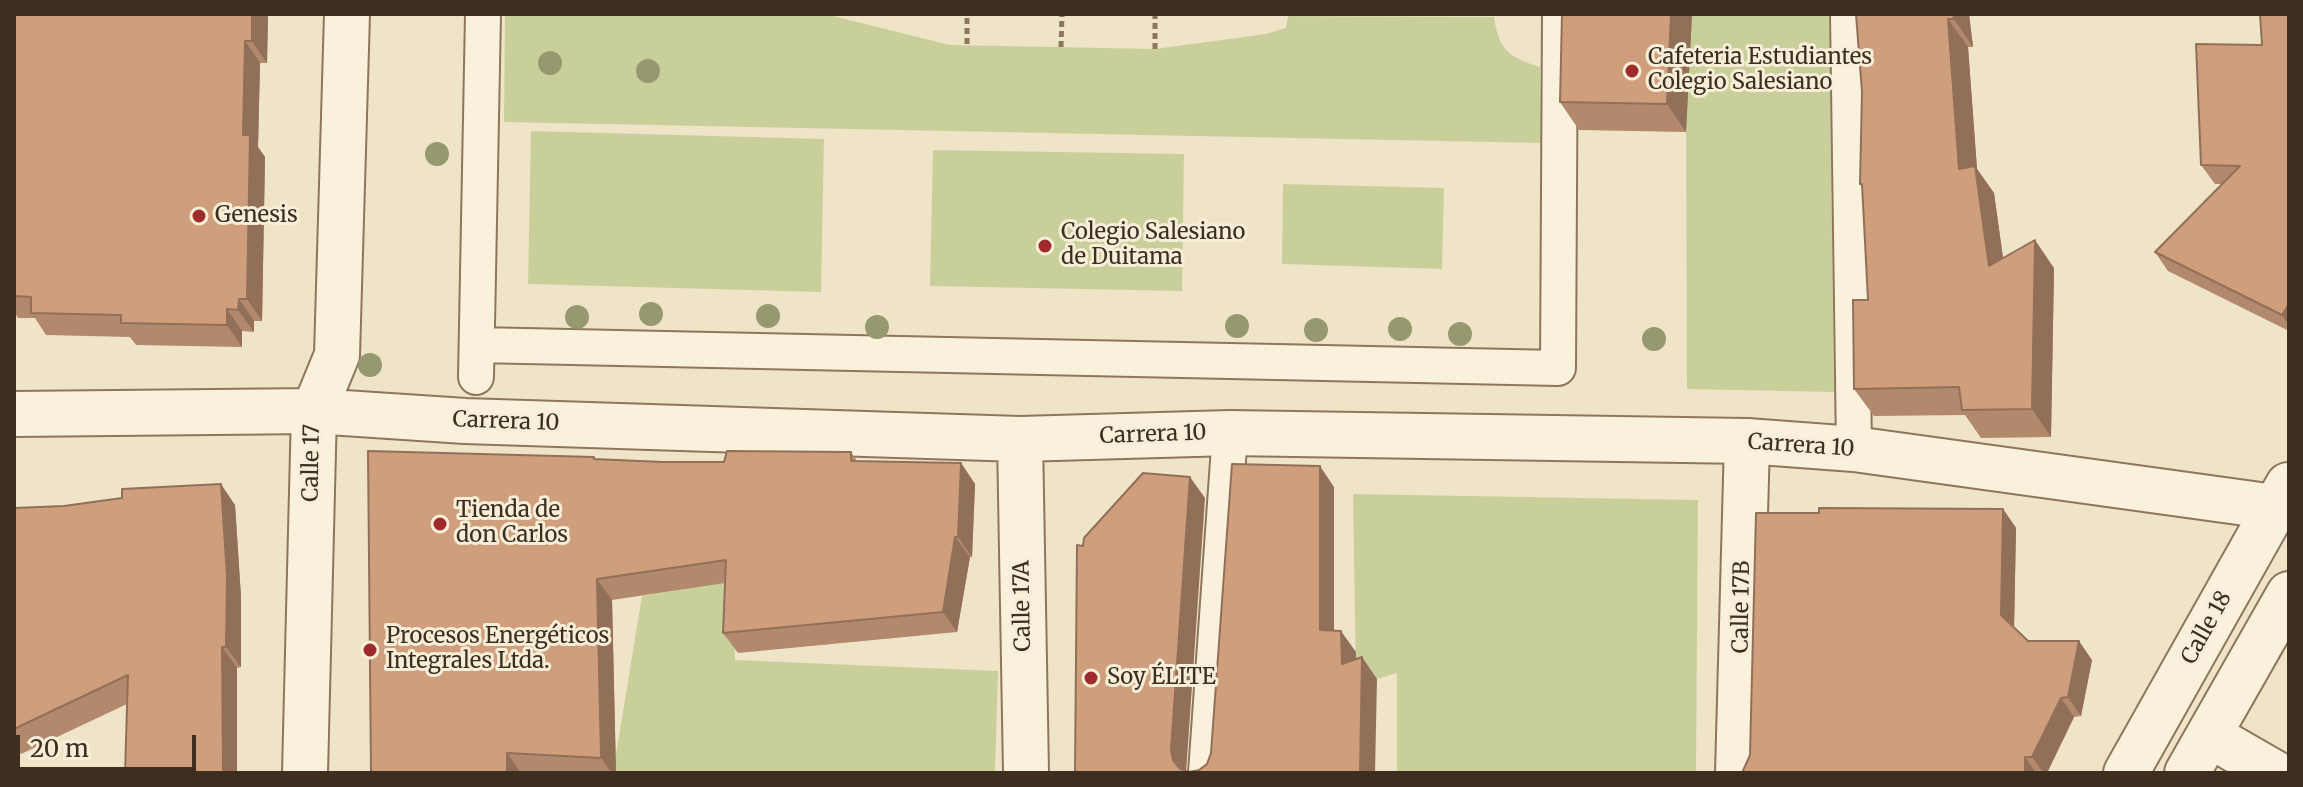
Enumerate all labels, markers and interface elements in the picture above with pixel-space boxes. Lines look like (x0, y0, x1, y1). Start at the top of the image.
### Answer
place label: Cafeteria Estudiantes Colegio Salesiano (1648, 45, 1872, 96)
marker: Cafeteria Estudiantes Colegio Salesiano (1623, 62, 1641, 80)
place label: Genesis (215, 203, 298, 229)
marker: Genesis (190, 207, 208, 225)
place label: Colegio Salesiano de Duitama (1061, 220, 1245, 272)
marker: Colegio Salesiano de Duitama (1036, 237, 1054, 255)
street label: Carrera 10 (452, 407, 560, 437)
street label: Carrera 10 (1099, 420, 1207, 450)
street label: Calle 17 (298, 424, 326, 502)
street label: Carrera 10 (1747, 429, 1855, 463)
place label: Tienda de don Carlos (456, 498, 568, 550)
marker: Tienda de don Carlos (431, 515, 449, 533)
street label: Calle 17A (1009, 560, 1037, 652)
street label: Calle 17B (1728, 560, 1756, 654)
street label: Calle 18 (2176, 587, 2238, 669)
place label: Procesos Energéticos Integrales Ltda. (386, 624, 609, 676)
marker: Procesos Energéticos Integrales Ltda. (361, 641, 379, 659)
place label: Soy ÉLITE (1107, 665, 1216, 691)
marker: Soy ÉLITE (1082, 669, 1100, 687)
scale bar (20, 719, 200, 769)
text: 20 m (30, 733, 89, 764)

